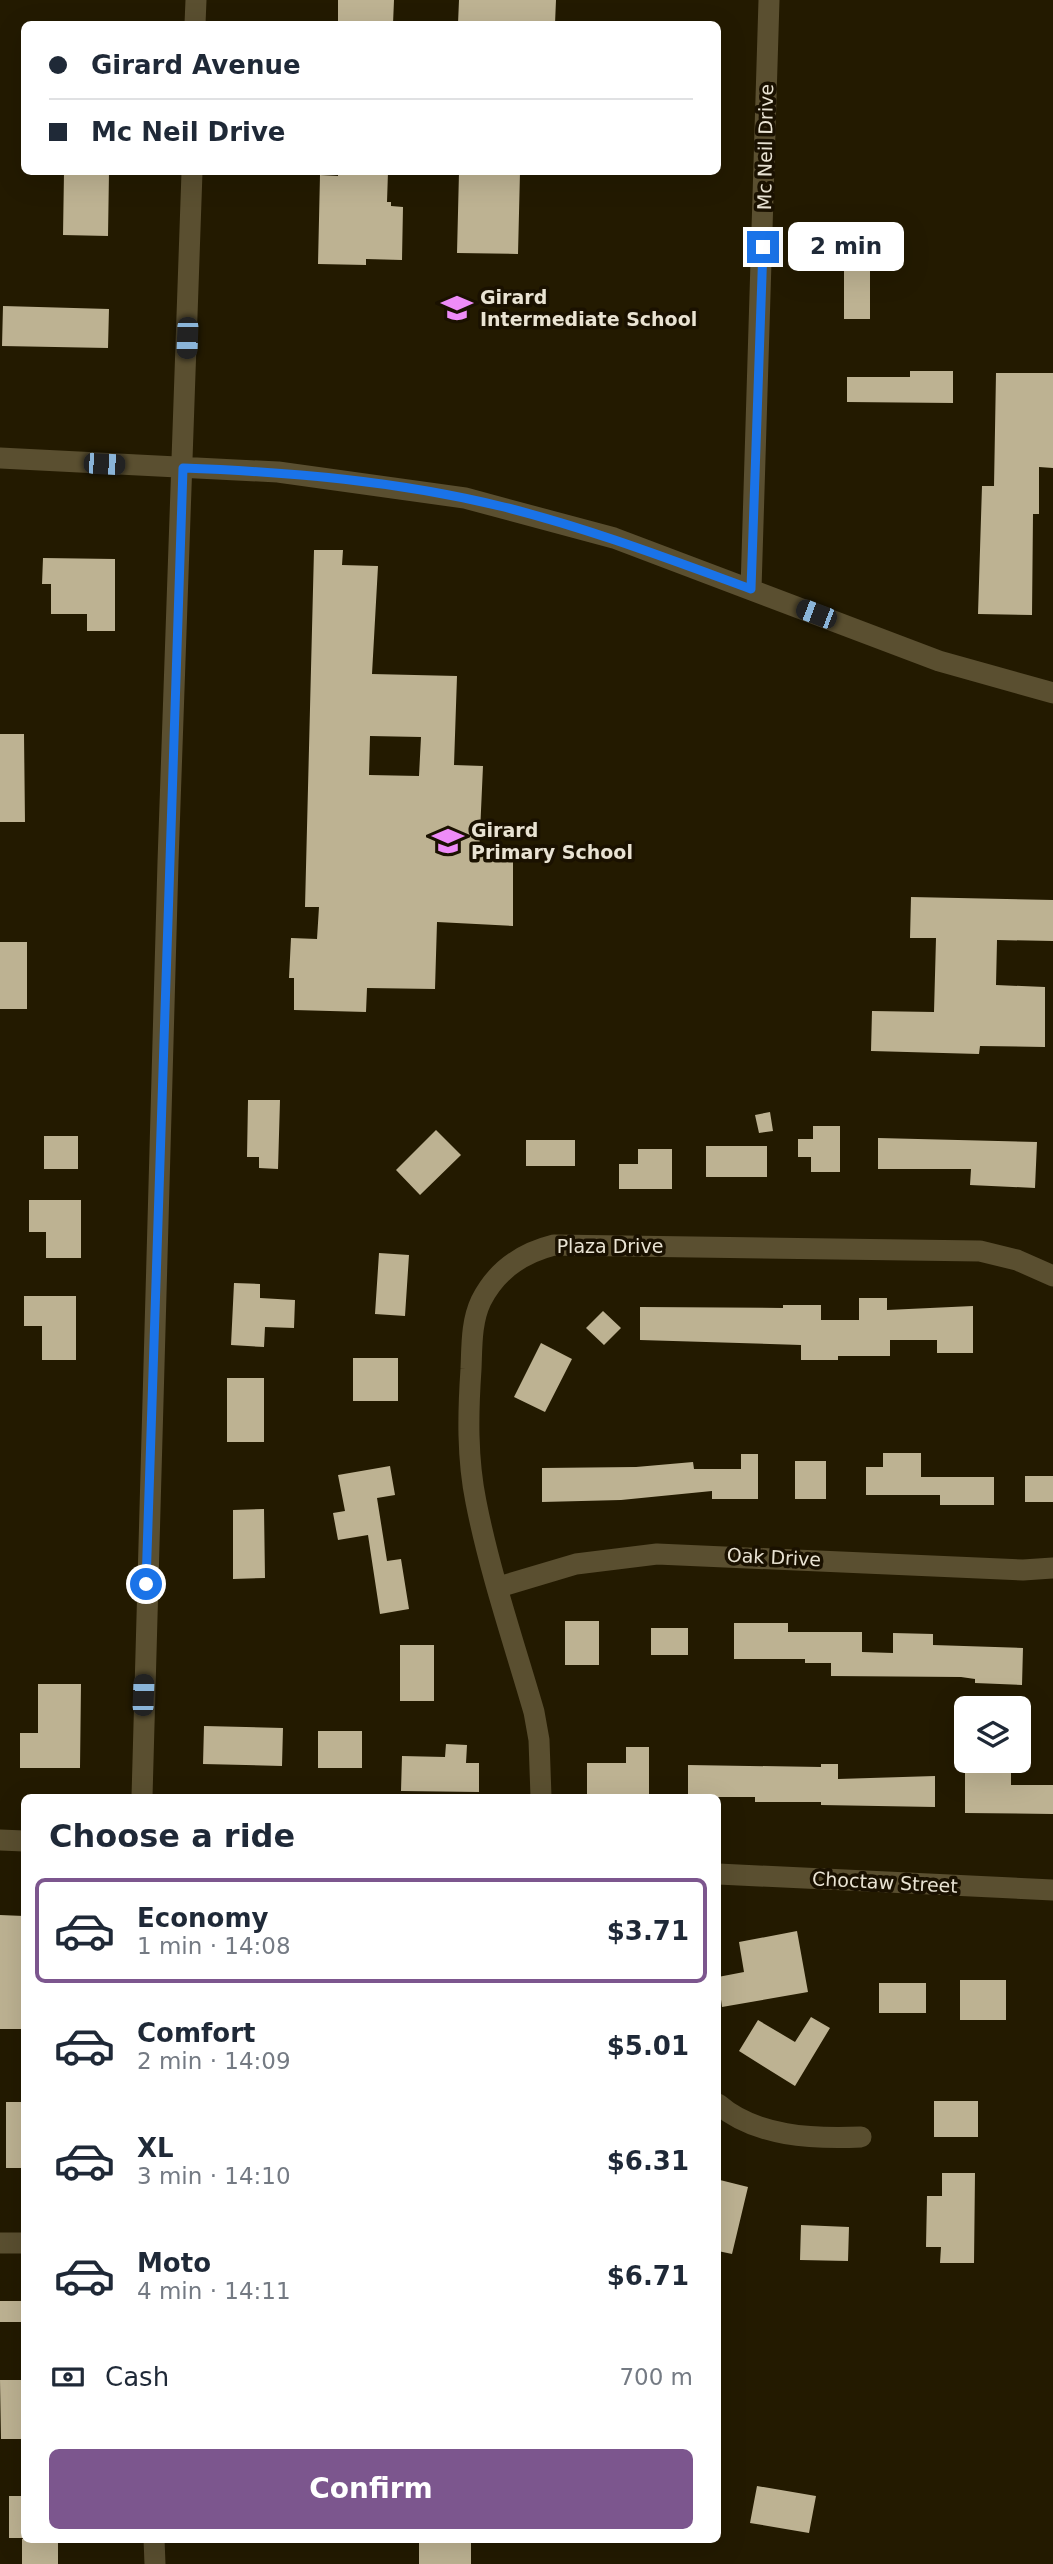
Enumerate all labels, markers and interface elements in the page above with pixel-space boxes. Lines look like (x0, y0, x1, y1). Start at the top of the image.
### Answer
text: Girard Avenue (91, 50, 301, 80)
street label: Mc Neil Drive (753, 84, 777, 210)
text: Mc Neil Drive (91, 117, 286, 147)
callout: 2 min (788, 222, 903, 272)
route end (747, 231, 779, 263)
text: 2 min (810, 233, 882, 259)
place label: Girard Intermediate School (480, 286, 697, 330)
school or university icon: Girard Intermediate School (440, 291, 474, 325)
car (176, 317, 199, 359)
car (83, 452, 126, 476)
car (793, 597, 840, 631)
place label: Girard Primary School (471, 819, 633, 863)
school or university icon: Girard Primary School (431, 824, 465, 858)
street label: Plaza Drive (557, 1235, 663, 1257)
street label: Oak Drive (726, 1544, 822, 1570)
route start (130, 1568, 162, 1600)
car (132, 1674, 155, 1716)
map controls (954, 1696, 1031, 1773)
button: layers (954, 1696, 1031, 1773)
text: Choose a ride (49, 1817, 295, 1855)
street label: Choctaw Street (812, 1867, 958, 1897)
icon: car (53, 1899, 116, 1962)
text: Economy (137, 1903, 268, 1933)
text: $3.71 (607, 1916, 689, 1946)
text: 1 min · 14:08 (137, 1933, 291, 1959)
icon: car (53, 2014, 116, 2077)
text: Comfort (137, 2018, 255, 2048)
text: $5.01 (607, 2031, 689, 2061)
text: 2 min · 14:09 (137, 2048, 291, 2074)
icon: car (53, 2129, 116, 2192)
text: XL (137, 2133, 174, 2163)
text: $6.31 (607, 2146, 689, 2176)
text: 3 min · 14:10 (137, 2163, 291, 2189)
icon: car (53, 2244, 116, 2307)
text: Moto (137, 2248, 211, 2278)
text: $6.71 (607, 2261, 689, 2291)
text: 4 min · 14:11 (137, 2278, 291, 2304)
icon: cash (49, 2358, 87, 2396)
text: Cash (105, 2362, 169, 2392)
text: 700 m (619, 2364, 693, 2390)
button: Confirm (49, 2449, 693, 2529)

